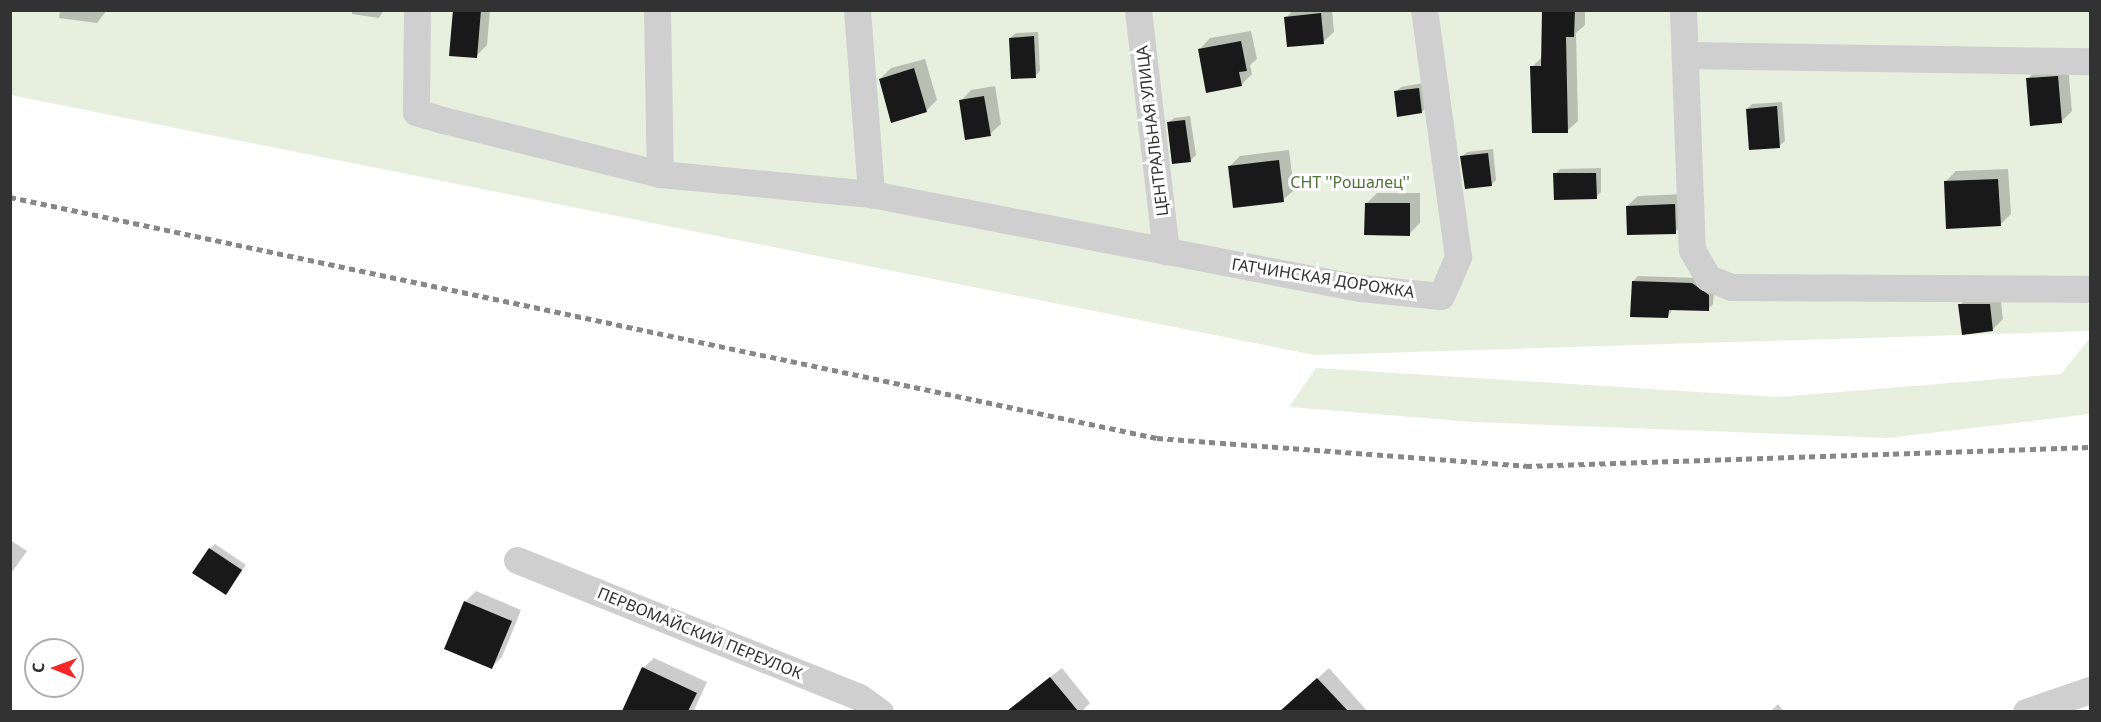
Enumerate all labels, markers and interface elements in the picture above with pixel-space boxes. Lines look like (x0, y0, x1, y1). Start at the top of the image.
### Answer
street label: ЦЕНТРАЛЬНАЯ УЛИЦА (1132, 45, 1172, 217)
park label: СНТ ''Рошалец'' (1290, 172, 1410, 192)
street label: ГАТЧИНСКАЯ ДОРОЖКА (1230, 254, 1416, 302)
street label: ПЕРВОМАЙСКИЙ ПЕРЕУЛОК (595, 583, 805, 683)
north arrow (24, 638, 84, 698)
text: С (27, 662, 49, 673)

